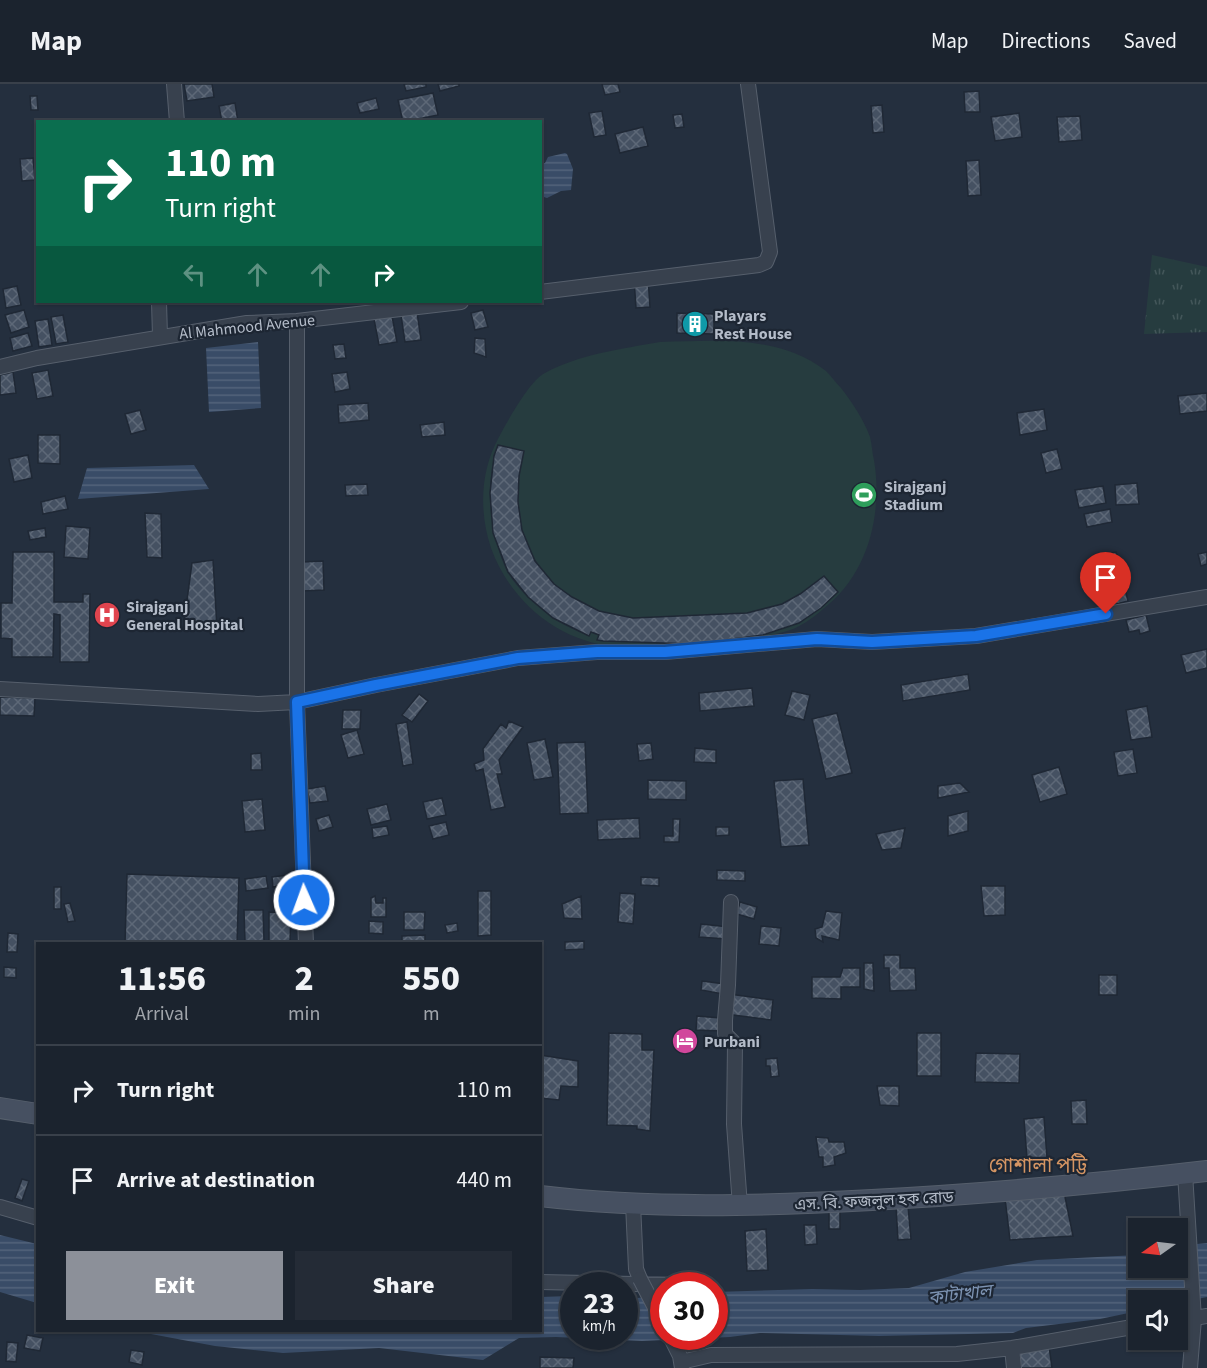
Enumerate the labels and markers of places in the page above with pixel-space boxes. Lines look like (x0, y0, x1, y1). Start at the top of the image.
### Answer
place label: Playars Rest House (714, 305, 792, 345)
building icon: Playars Rest House (680, 309, 710, 339)
place label: Sirajganj Stadium (884, 476, 946, 516)
sports icon: Sirajganj Stadium (849, 480, 879, 510)
pin (1080, 552, 1131, 614)
place label: Sirajganj General Hospital (126, 596, 244, 636)
hospital icon: Sirajganj General Hospital (92, 600, 122, 630)
hotel icon: Purbani (670, 1026, 700, 1056)
place label: Purbani (704, 1031, 760, 1053)

